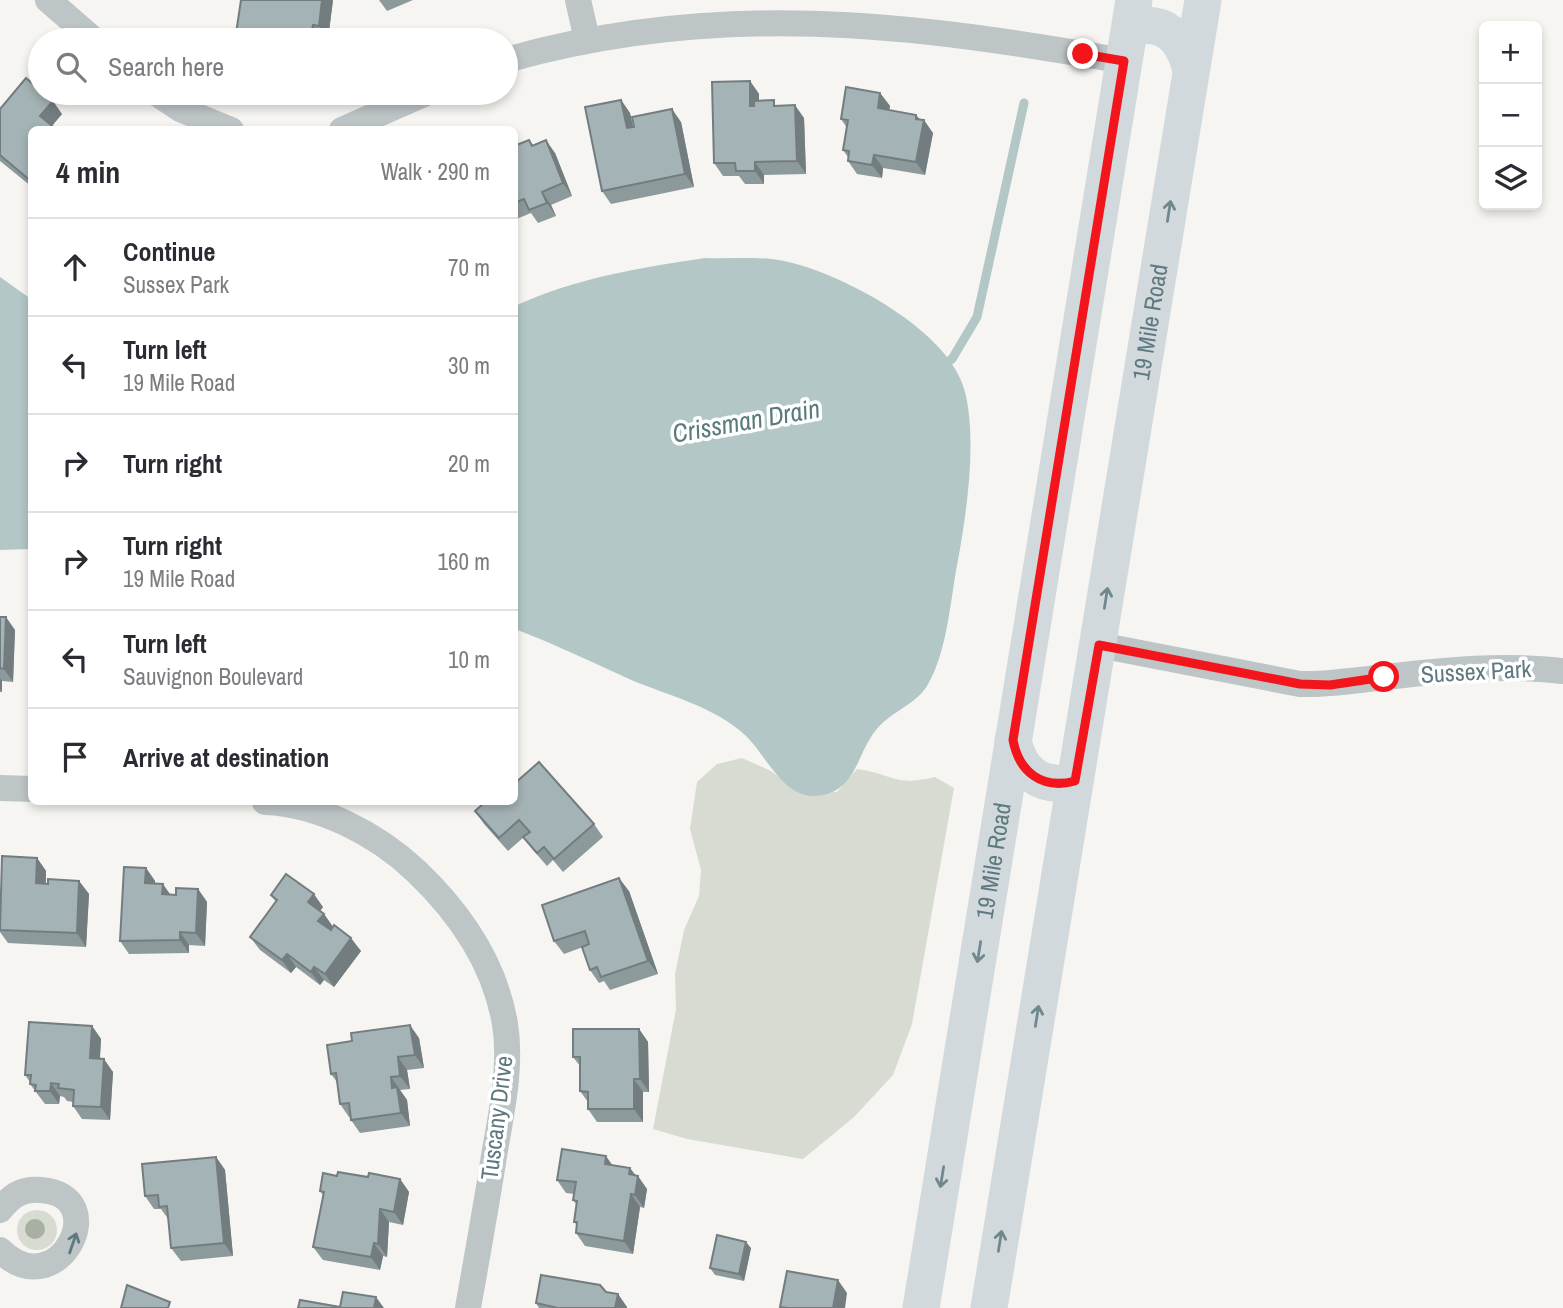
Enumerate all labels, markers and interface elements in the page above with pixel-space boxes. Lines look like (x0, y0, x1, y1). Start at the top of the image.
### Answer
map controls (1479, 21, 1542, 210)
button: + (1479, 21, 1542, 84)
search box (28, 28, 518, 105)
route end (1067, 38, 1098, 69)
icon: search (52, 48, 90, 86)
text: Search here (108, 49, 224, 84)
button: − (1479, 84, 1542, 147)
button: layers (1479, 147, 1542, 210)
text: 4 min (56, 152, 120, 192)
text: Walk · 290 m (381, 156, 490, 187)
one-way arrow (1162, 200, 1175, 223)
text: Continue (123, 234, 215, 269)
icon: ahead (56, 248, 94, 286)
text: 70 m (448, 252, 490, 283)
street label: 19 Mile Road (1124, 262, 1175, 382)
text: Sussex Park (123, 269, 229, 300)
text: Turn left (123, 332, 207, 367)
icon: left (56, 346, 94, 384)
text: 30 m (448, 350, 490, 381)
text: 19 Mile Road (123, 367, 235, 398)
water label: Crissman Drain (669, 390, 822, 451)
icon: right (56, 444, 94, 482)
text: Turn right (123, 446, 222, 481)
text: 20 m (448, 448, 490, 479)
text: Turn right (123, 528, 222, 563)
icon: right (56, 542, 94, 580)
text: 160 m (438, 546, 490, 577)
text: 19 Mile Road (123, 563, 235, 594)
one-way arrow (1100, 587, 1113, 610)
text: Turn left (123, 626, 207, 661)
icon: left (56, 640, 94, 678)
text: 10 m (448, 644, 490, 675)
street label: Sussex Park (1420, 652, 1532, 690)
text: Sauvignon Boulevard (123, 661, 303, 692)
route start (1368, 661, 1399, 692)
icon: arrive (56, 738, 94, 776)
text: Arrive at destination (123, 740, 329, 775)
street label: 19 Mile Road (968, 800, 1018, 921)
one-way arrow (972, 940, 985, 963)
one-way arrow (1031, 1005, 1044, 1028)
street label: Tuscany Drive (472, 1054, 520, 1182)
one-way arrow (935, 1165, 948, 1188)
one-way arrow (994, 1230, 1007, 1253)
one-way arrow (68, 1232, 80, 1254)

